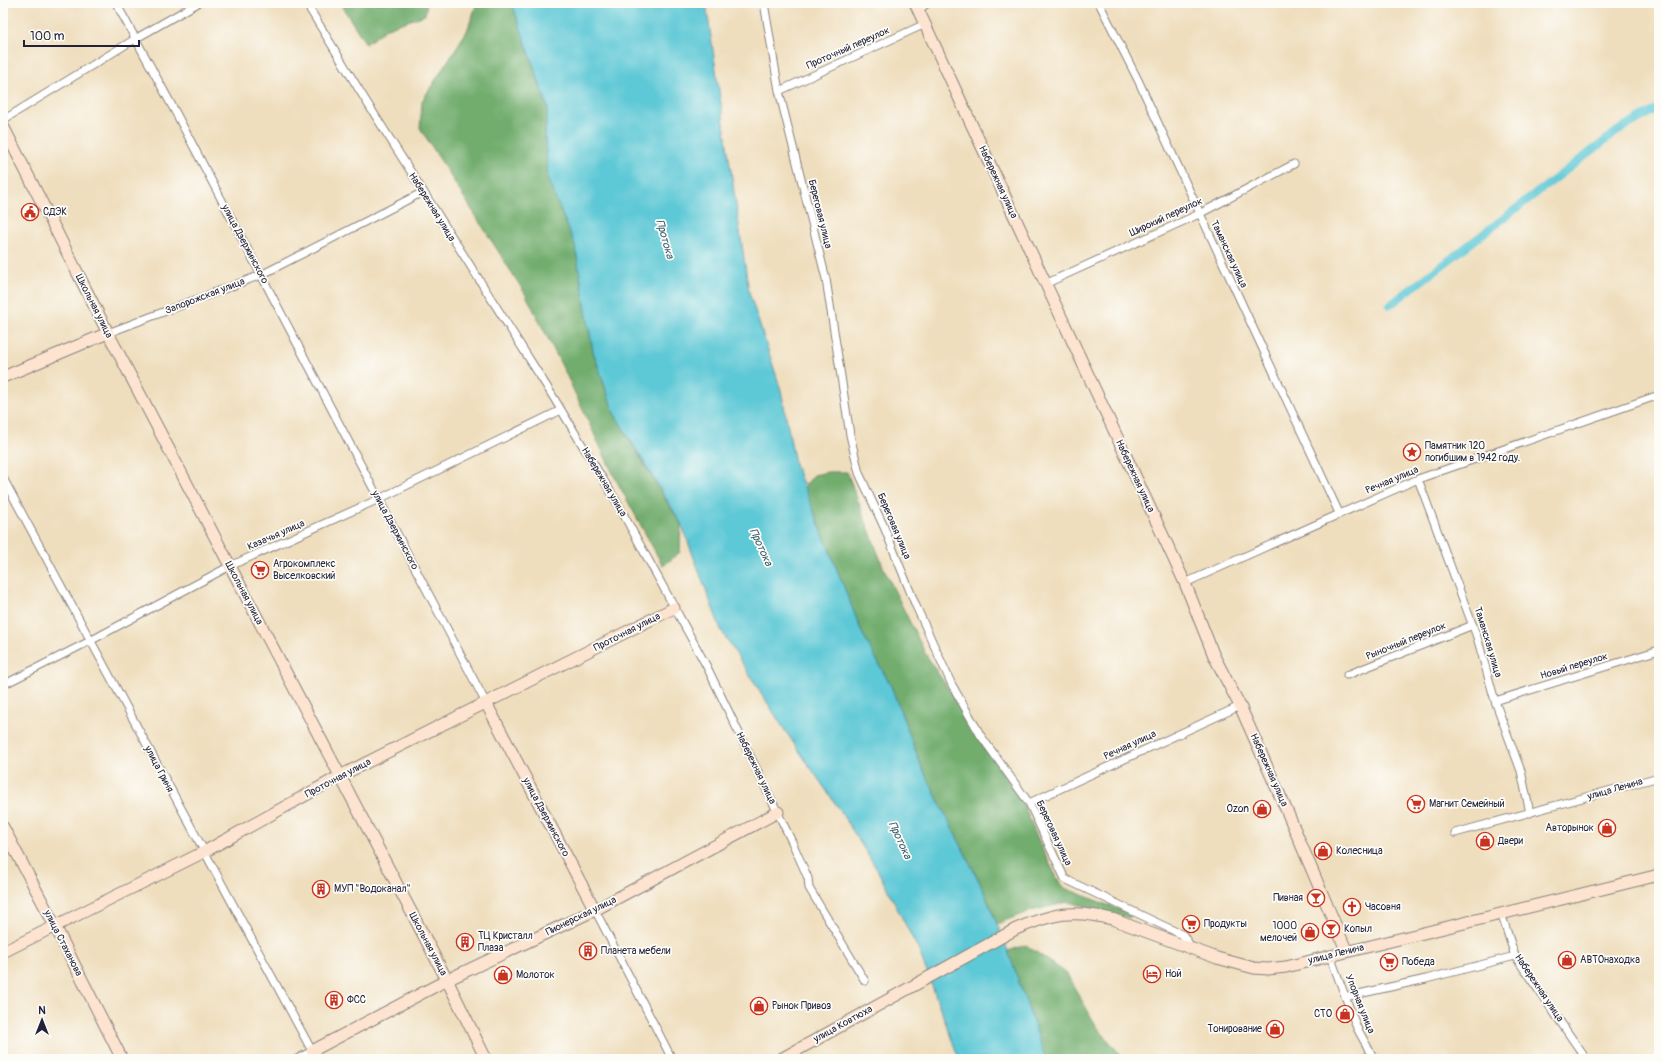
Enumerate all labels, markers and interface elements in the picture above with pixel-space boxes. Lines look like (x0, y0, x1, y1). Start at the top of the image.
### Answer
scale bar (24, 22, 139, 48)
street label: Проточный переулок (805, 24, 891, 72)
text: 100 m (30, 29, 65, 44)
street label: Набережная улица (976, 144, 1020, 221)
street label: Набережная улица (406, 170, 458, 244)
street label: Береговая улица (806, 178, 834, 250)
street label: Широкий переулок (1128, 195, 1204, 239)
public building icon: СДЭК (20, 202, 40, 222)
street label: улица Дзержинского (219, 202, 271, 286)
place label: СДЭК (43, 206, 67, 218)
water label: Протока (653, 218, 677, 261)
street label: Таманская улица (1208, 218, 1250, 290)
street label: Школьная улица (73, 272, 115, 340)
street label: Запорожская улица (164, 275, 247, 317)
street label: Набережная улица (1113, 438, 1157, 515)
place label: Памятник 120 погибшим в 1942 году. (1425, 440, 1520, 464)
place icon: Памятник 120 погибшим в 1942 году. (1402, 442, 1422, 462)
street label: Набережная улица (579, 445, 630, 519)
street label: Речная улица (1364, 463, 1421, 497)
street label: улица Дзержинского (369, 488, 421, 572)
street label: Береговая улица (875, 491, 913, 561)
street label: Казачья улица (246, 517, 307, 553)
water label: Протока (747, 526, 776, 569)
place label: Агрокомплекс Выселковский (273, 558, 336, 582)
street label: Школьная улица (222, 559, 266, 627)
supermarket icon: Агрокомплекс Выселковский (250, 560, 270, 580)
street label: Таманская улица (1472, 605, 1505, 679)
street label: Проточная улица (592, 610, 663, 654)
street label: Рыночный переулок (1364, 620, 1448, 662)
street label: Новый переулок (1539, 650, 1609, 682)
street label: Речная улица (1102, 728, 1158, 762)
street label: Набережная улица (733, 730, 779, 806)
street label: Набережная улица (1247, 732, 1291, 809)
street label: улица Гриня (141, 743, 176, 794)
street label: Проточная улица (303, 755, 373, 800)
street label: улица Дзержинского (520, 775, 572, 859)
street label: улица Ленина (1585, 775, 1644, 803)
supermarket icon: Магнит Семейный (1406, 794, 1426, 814)
street label: Береговая улица (1034, 798, 1075, 868)
place label: Магнит Семейный (1429, 798, 1505, 810)
shop icon: Ozon (1252, 799, 1272, 819)
place label: Ozon (1227, 803, 1249, 815)
shop icon: Авторынок (1597, 818, 1617, 838)
water label: Протока (886, 819, 915, 862)
place label: Авторынок (1546, 822, 1594, 834)
shop icon: Двери (1475, 831, 1495, 851)
place label: Двери (1497, 835, 1524, 847)
shop icon: Колесница (1313, 841, 1333, 861)
place label: Колесница (1336, 845, 1383, 857)
building icon: МУП "Водоканал" (311, 879, 331, 899)
place label: МУП "Водоканал" (334, 883, 411, 895)
bar icon: Пивная (1306, 888, 1326, 908)
place label: Пивная (1273, 892, 1303, 904)
street label: Пионерская улица (544, 894, 619, 938)
church icon: Часовня (1342, 897, 1362, 917)
place label: Часовня (1365, 901, 1401, 913)
street label: улица Стаханова (41, 907, 85, 978)
street label: Школьная улица (406, 910, 450, 978)
supermarket icon: Продукты (1181, 914, 1201, 934)
place label: Продукты (1204, 918, 1247, 930)
bar icon: Копыл (1321, 919, 1341, 939)
place label: 1000 мелочей (1260, 920, 1297, 944)
shop icon: 1000 мелочей (1300, 922, 1320, 942)
place label: Копыл (1344, 923, 1372, 935)
place label: ТЦ Кристалл Плаза (478, 930, 533, 954)
building icon: ТЦ Кристалл Плаза (455, 932, 475, 952)
building icon: Планета мебели (578, 941, 598, 961)
street label: улица Ленина (1306, 941, 1365, 967)
place label: Планета мебели (601, 945, 671, 957)
shop icon: АВТОнаходка (1557, 950, 1577, 970)
supermarket icon: Победа (1379, 952, 1399, 972)
street label: Набережная улица (1512, 952, 1566, 1024)
place label: АВТОнаходка (1580, 954, 1640, 966)
place label: Победа (1402, 956, 1435, 968)
hotel icon: Ной (1142, 964, 1162, 984)
shop icon: Молоток (493, 965, 513, 985)
place label: Ной (1165, 968, 1182, 980)
place label: Молоток (516, 969, 555, 981)
street label: Упорная улица (1343, 973, 1377, 1036)
building icon: ФСС (324, 990, 344, 1010)
place label: ФСС (347, 994, 366, 1006)
shop icon: Рынок Привоз (749, 996, 769, 1016)
north arrow (22, 1000, 62, 1040)
place label: Рынок Привоз (772, 1000, 832, 1012)
street label: улица Ковтюха (811, 1003, 875, 1046)
text: N (38, 1004, 46, 1017)
shop icon: СТО (1335, 1004, 1355, 1024)
place label: СТО (1314, 1008, 1332, 1020)
shop icon: Тонирование (1265, 1019, 1285, 1039)
place label: Тонирование (1208, 1023, 1262, 1035)

